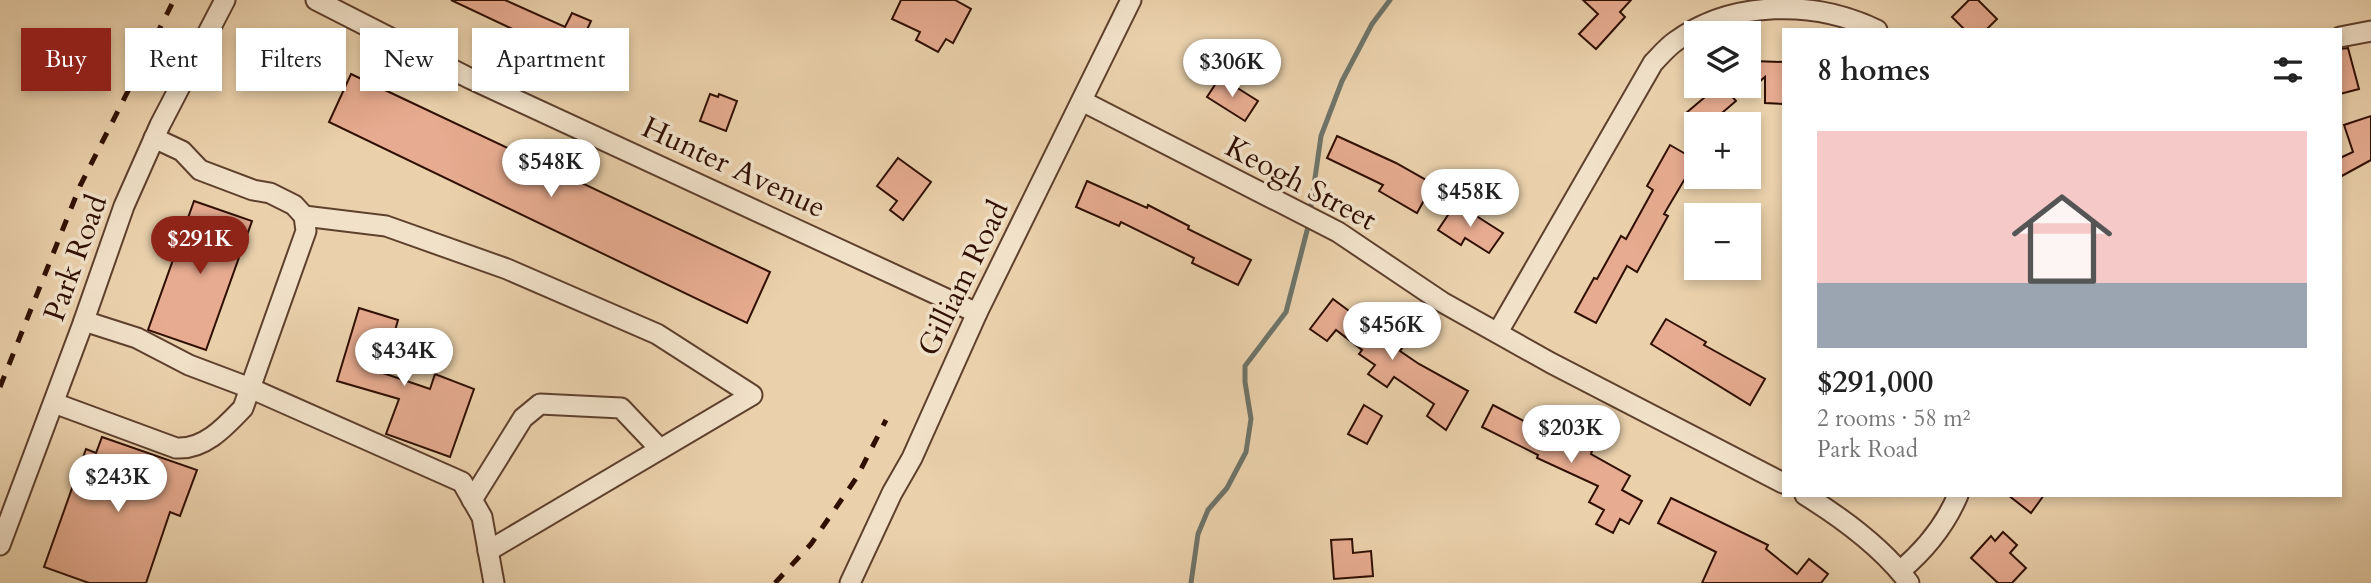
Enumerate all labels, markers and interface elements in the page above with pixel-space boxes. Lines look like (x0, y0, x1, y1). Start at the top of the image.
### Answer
map controls (1684, 21, 1761, 280)
button: layers (1684, 21, 1761, 98)
chip: Buy (21, 28, 111, 91)
chip: Rent (125, 28, 222, 91)
chip: Filters (236, 28, 346, 91)
chip: New (360, 28, 458, 91)
chip: Apartment (472, 28, 629, 91)
pin: $306K (1183, 40, 1281, 99)
text: $306K (1199, 46, 1265, 77)
text: 8 homes (1817, 50, 1930, 91)
icon: filters (2269, 51, 2307, 89)
street label: Hunter Avenue (635, 107, 832, 228)
button: + (1684, 112, 1761, 189)
street label: Keogh Street (1218, 126, 1384, 241)
pin: $548K (502, 140, 600, 199)
text: $548K (518, 146, 584, 177)
pin: $458K (1421, 170, 1519, 229)
text: $458K (1437, 176, 1503, 207)
icon: home (1999, 176, 2125, 302)
street label: Park Road (34, 189, 117, 327)
street label: Gilliam Road (908, 194, 1019, 363)
button: − (1684, 203, 1761, 280)
pin: $291K (151, 216, 249, 276)
text: $291K (167, 223, 233, 254)
pin: $456K (1343, 302, 1441, 362)
text: $456K (1359, 309, 1425, 340)
pin: $434K (355, 328, 453, 388)
text: $434K (371, 335, 437, 366)
text: $291,000 (1817, 362, 1933, 403)
text: 2 rooms · 58 m² (1817, 403, 1970, 434)
pin: $203K (1522, 406, 1620, 465)
text: $203K (1538, 412, 1604, 443)
text: Park Road (1817, 434, 1918, 465)
pin: $243K (69, 454, 167, 514)
text: $243K (85, 461, 151, 492)

